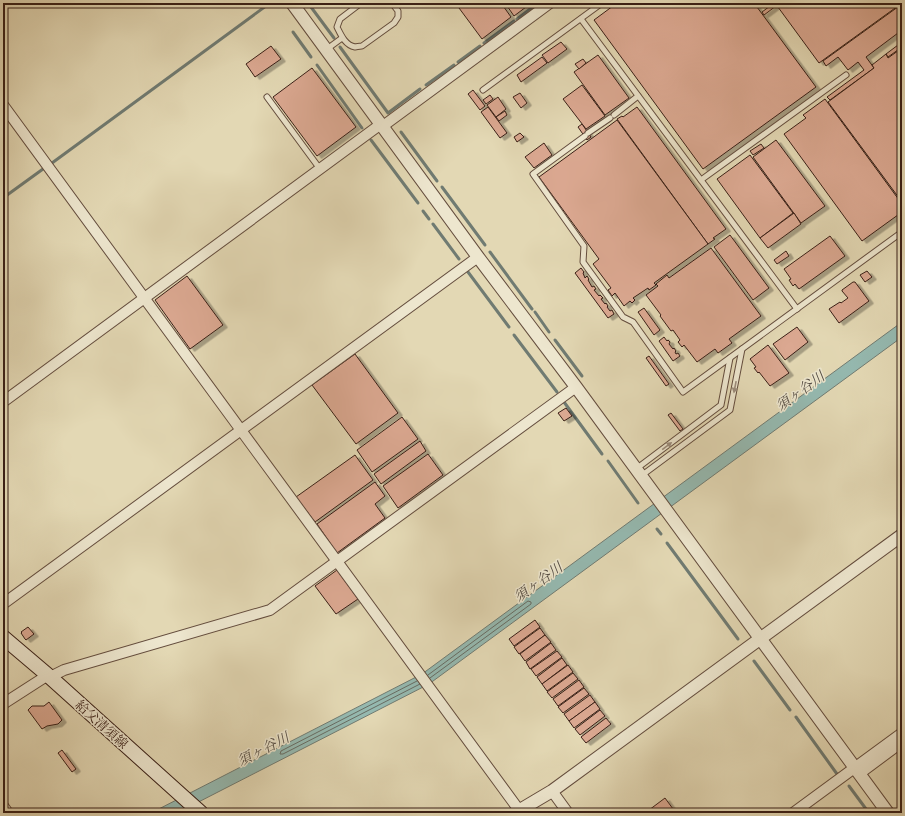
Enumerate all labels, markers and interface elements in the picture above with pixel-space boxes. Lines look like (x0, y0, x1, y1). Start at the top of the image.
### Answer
water label: 須ヶ谷川 (772, 366, 830, 415)
one-way arrow (731, 381, 737, 393)
one-way arrow (661, 442, 672, 450)
water label: 須ヶ谷川 (510, 557, 568, 606)
street label: 給父清須線 (72, 696, 132, 752)
water label: 須ヶ谷川 (234, 727, 294, 770)

